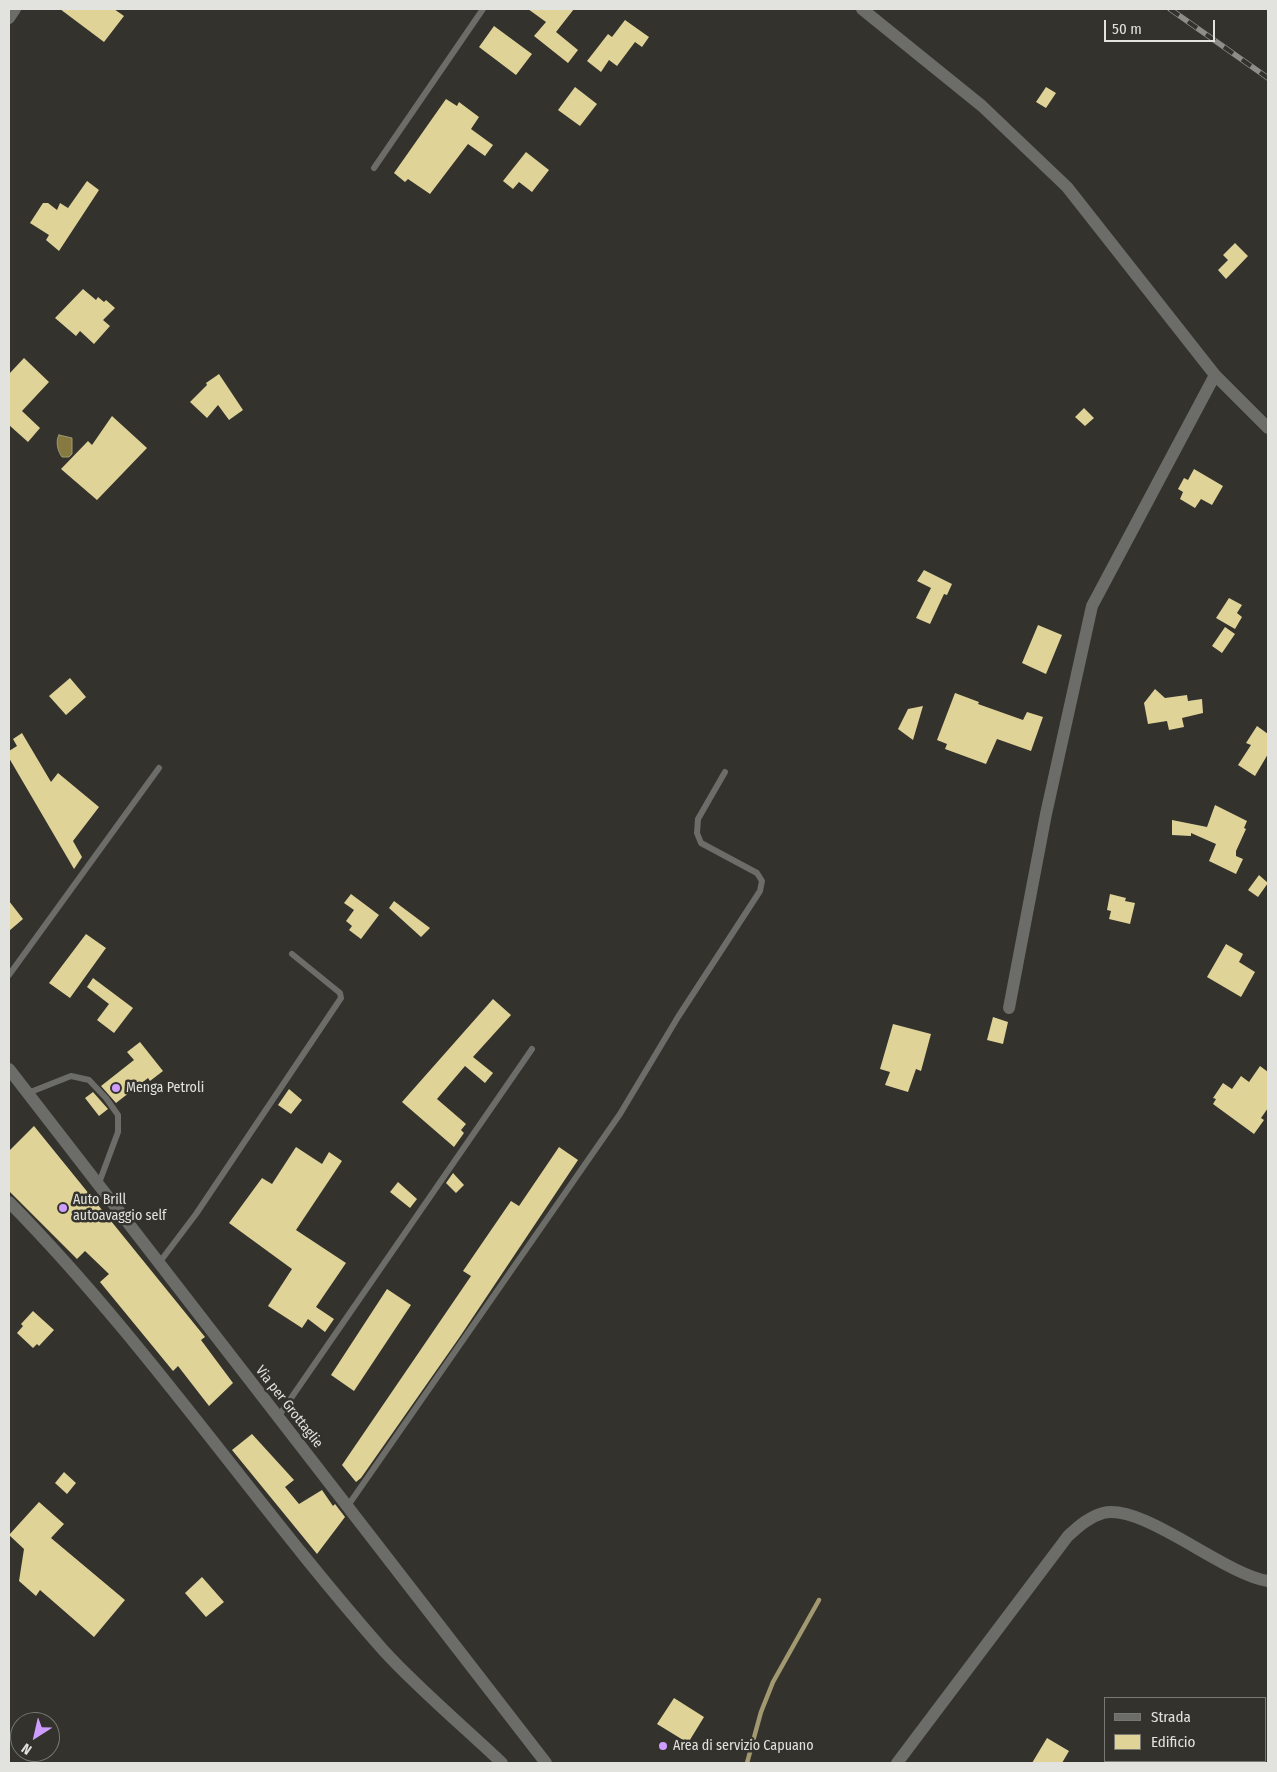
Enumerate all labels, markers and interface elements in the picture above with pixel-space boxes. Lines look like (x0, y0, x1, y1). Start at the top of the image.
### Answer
scale bar (1107, 10, 1218, 42)
text: 50 m (1112, 20, 1142, 38)
place label: Menga Petroli (126, 1080, 204, 1096)
marker: Menga Petroli (110, 1082, 122, 1094)
place label: Auto Brill autoavaggio self (73, 1192, 166, 1224)
marker: Auto Brill autoavaggio self (57, 1202, 69, 1214)
street label: Via per Grottaglie (252, 1363, 326, 1451)
legend (1104, 1697, 1267, 1762)
text: Strada (1151, 1708, 1191, 1726)
north arrow (10, 1712, 60, 1762)
text: Edificio (1151, 1733, 1196, 1751)
place label: Area di servizio Capuano (673, 1738, 814, 1754)
text: N (18, 1740, 35, 1758)
marker: Area di servizio Capuano (657, 1740, 669, 1752)

